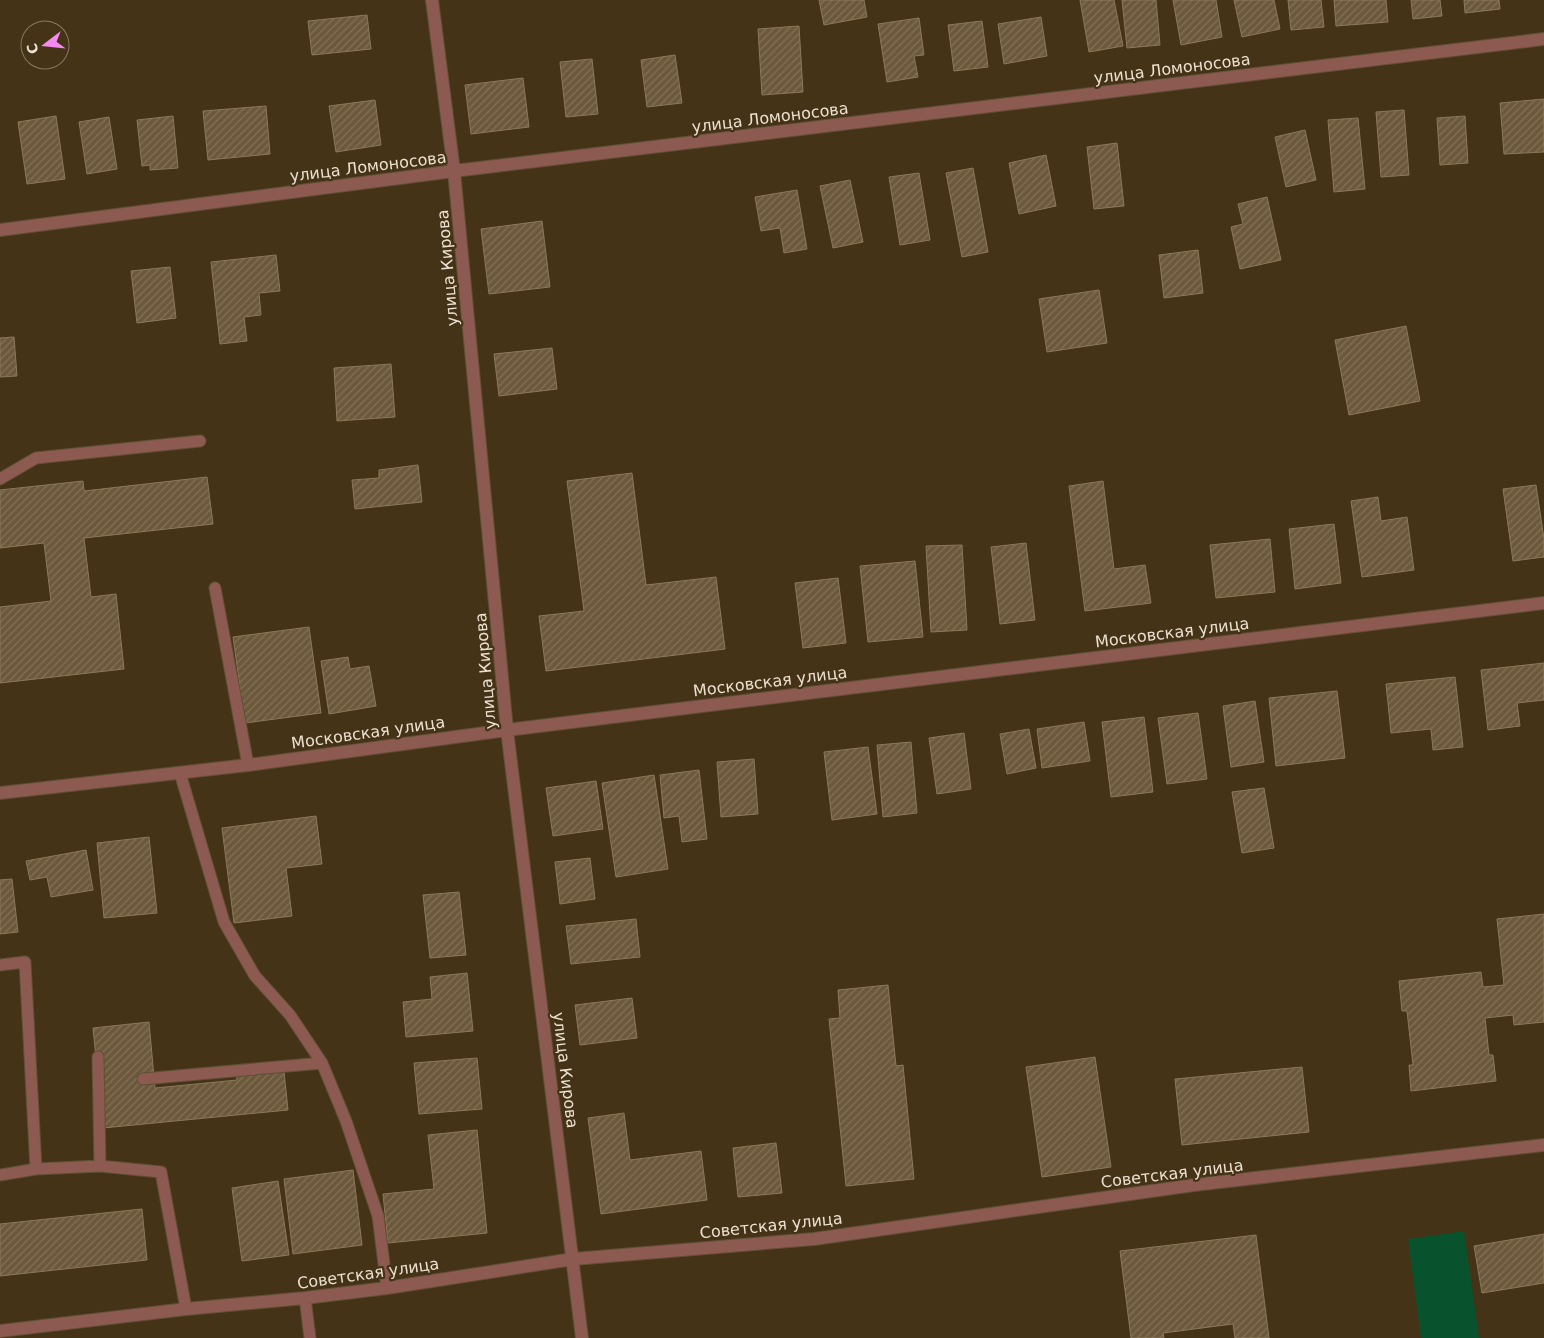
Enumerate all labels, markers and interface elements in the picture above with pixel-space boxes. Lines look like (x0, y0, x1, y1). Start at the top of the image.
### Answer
north arrow (20, 20, 70, 70)
text: С (23, 41, 42, 56)
street label: улица Ломоносова (1093, 49, 1251, 88)
street label: улица Ломоносова (691, 98, 849, 137)
street label: улица Ломоносова (289, 147, 447, 186)
street label: улица Кирова (433, 209, 462, 327)
street label: улица Кирова (471, 612, 500, 730)
street label: Московская улица (1094, 614, 1250, 651)
street label: Московская улица (692, 663, 848, 700)
street label: Московская улица (290, 712, 446, 753)
street label: улица Кирова (549, 1011, 582, 1129)
street label: Советская улица (1100, 1155, 1244, 1192)
street label: Советская улица (699, 1209, 843, 1242)
street label: Советская улица (296, 1254, 440, 1293)

